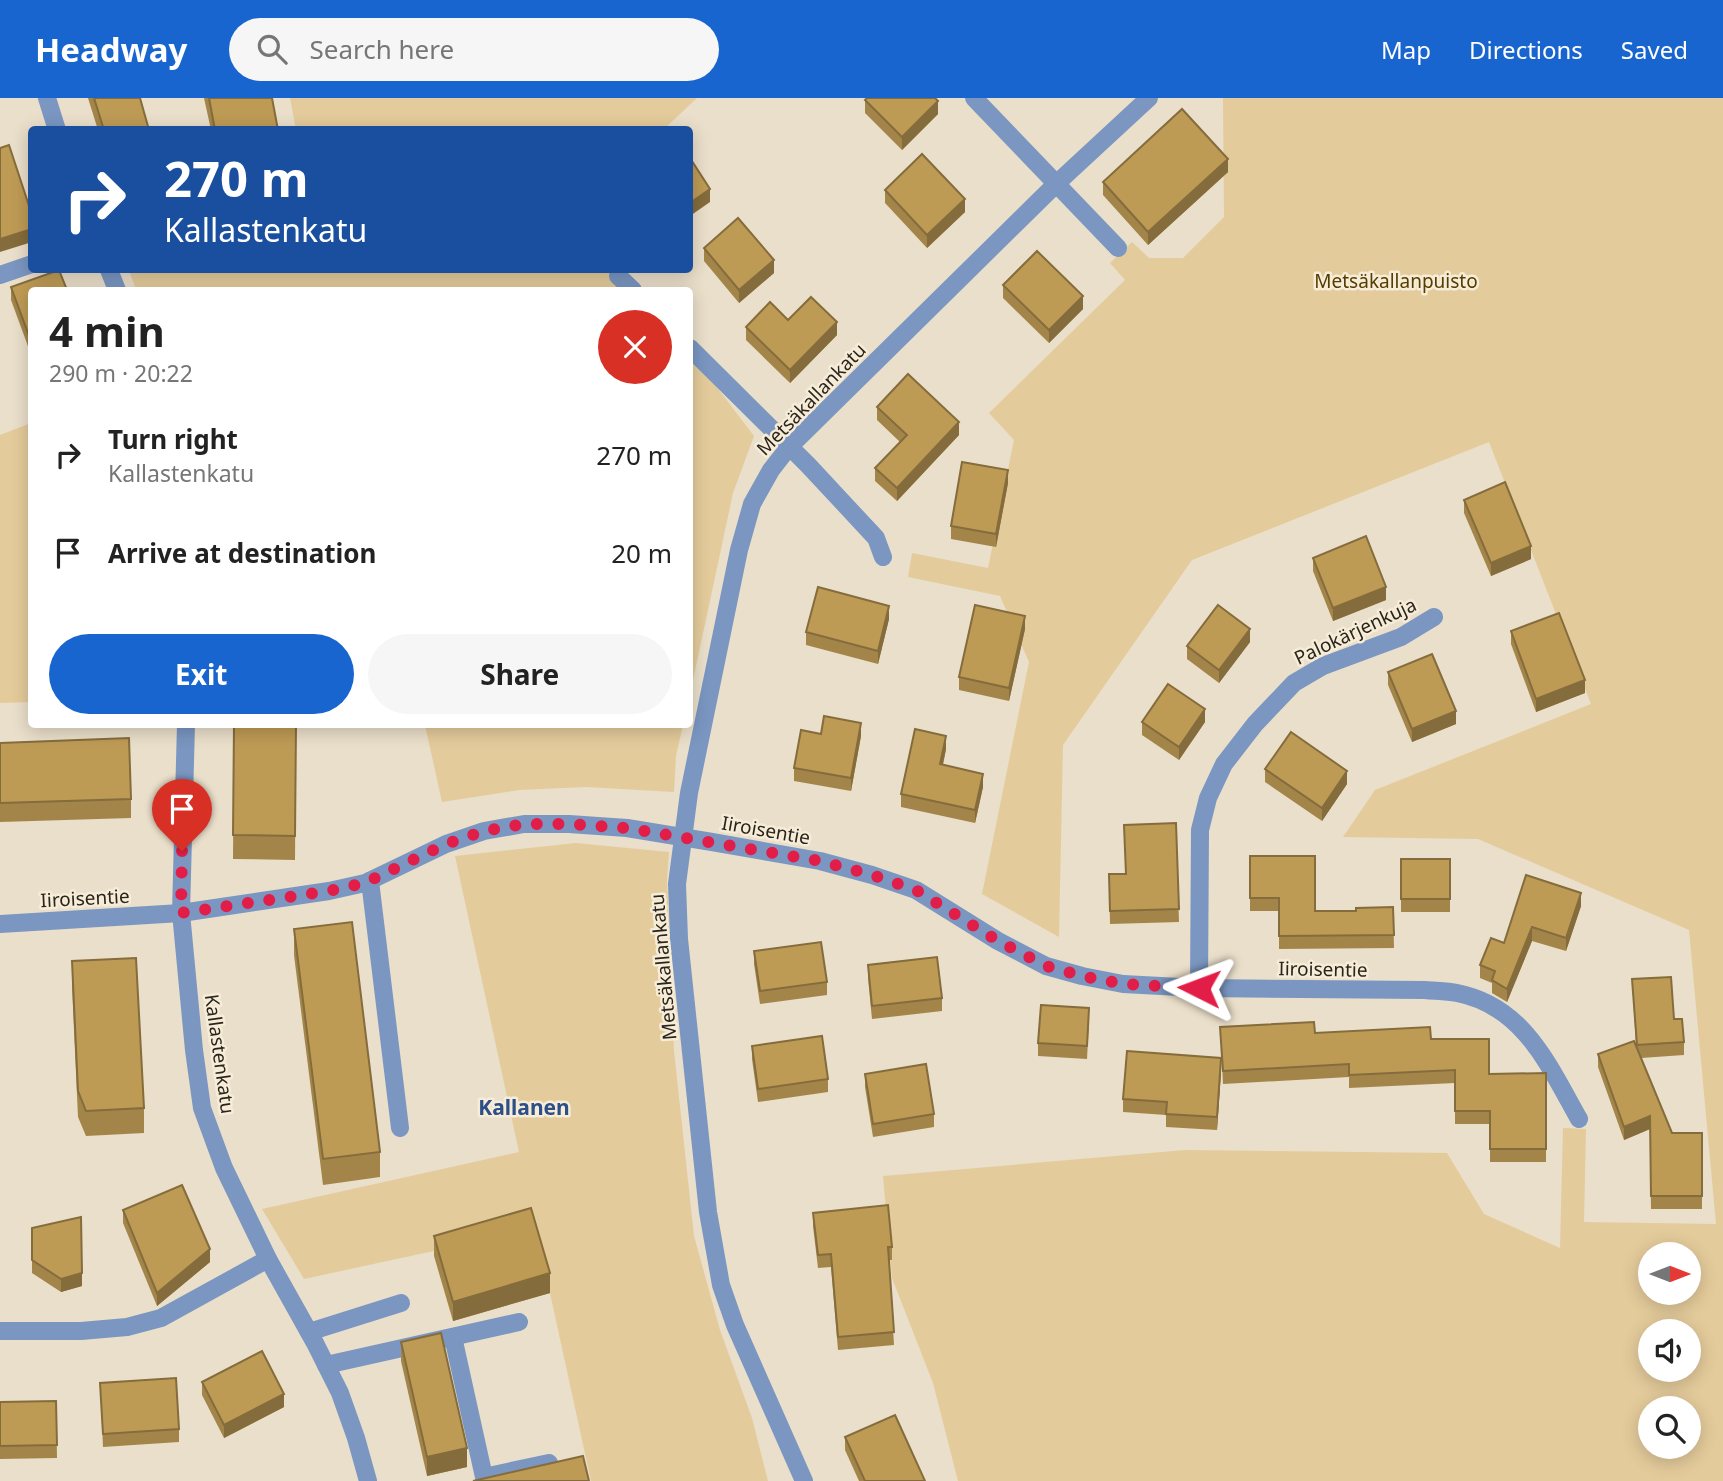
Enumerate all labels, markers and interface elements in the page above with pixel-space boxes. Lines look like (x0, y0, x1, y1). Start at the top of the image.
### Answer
search box (229, 18, 719, 81)
text: Headway (35, 27, 187, 72)
icon: search (253, 30, 291, 68)
text: Search here (309, 31, 454, 67)
text: Map (1381, 33, 1431, 66)
text: Directions (1469, 33, 1583, 66)
text: Saved (1621, 33, 1688, 66)
text: 270 m (164, 145, 309, 211)
icon: right (49, 154, 140, 245)
text: Kallastenkatu (164, 208, 367, 251)
park label: Metsäkallanpuisto (1314, 268, 1478, 294)
text: 4 min (49, 302, 165, 359)
button: close (598, 310, 672, 384)
street label: Metsäkallankatu (751, 337, 871, 461)
text: 290 m · 20:22 (49, 357, 193, 389)
text: Turn right (108, 421, 238, 457)
icon: right (49, 436, 87, 474)
text: 270 m (596, 437, 672, 473)
text: Kallastenkatu (108, 457, 254, 489)
icon: arrive (49, 534, 87, 572)
text: Arrive at destination (108, 535, 377, 571)
text: 20 m (611, 535, 672, 571)
street label: Palokärjenkuja (1290, 591, 1420, 671)
button: Exit (49, 634, 354, 714)
button: Share (368, 634, 672, 714)
pin (152, 779, 212, 851)
icon: arrive (163, 790, 201, 828)
street label: Iiroisentie (720, 809, 812, 851)
street label: Iiroisentie (40, 883, 130, 913)
street label: Metsäkallankatu (644, 893, 682, 1041)
position arrow (1162, 951, 1236, 1025)
street label: Iiroisentie (1278, 955, 1368, 983)
street label: Kallastenkatu (199, 992, 241, 1116)
district label: Kallanen (478, 1093, 570, 1121)
north arrow (1638, 1242, 1701, 1306)
map controls (1638, 1242, 1701, 1459)
button: sound (1638, 1319, 1701, 1382)
button: search (1638, 1396, 1701, 1459)

